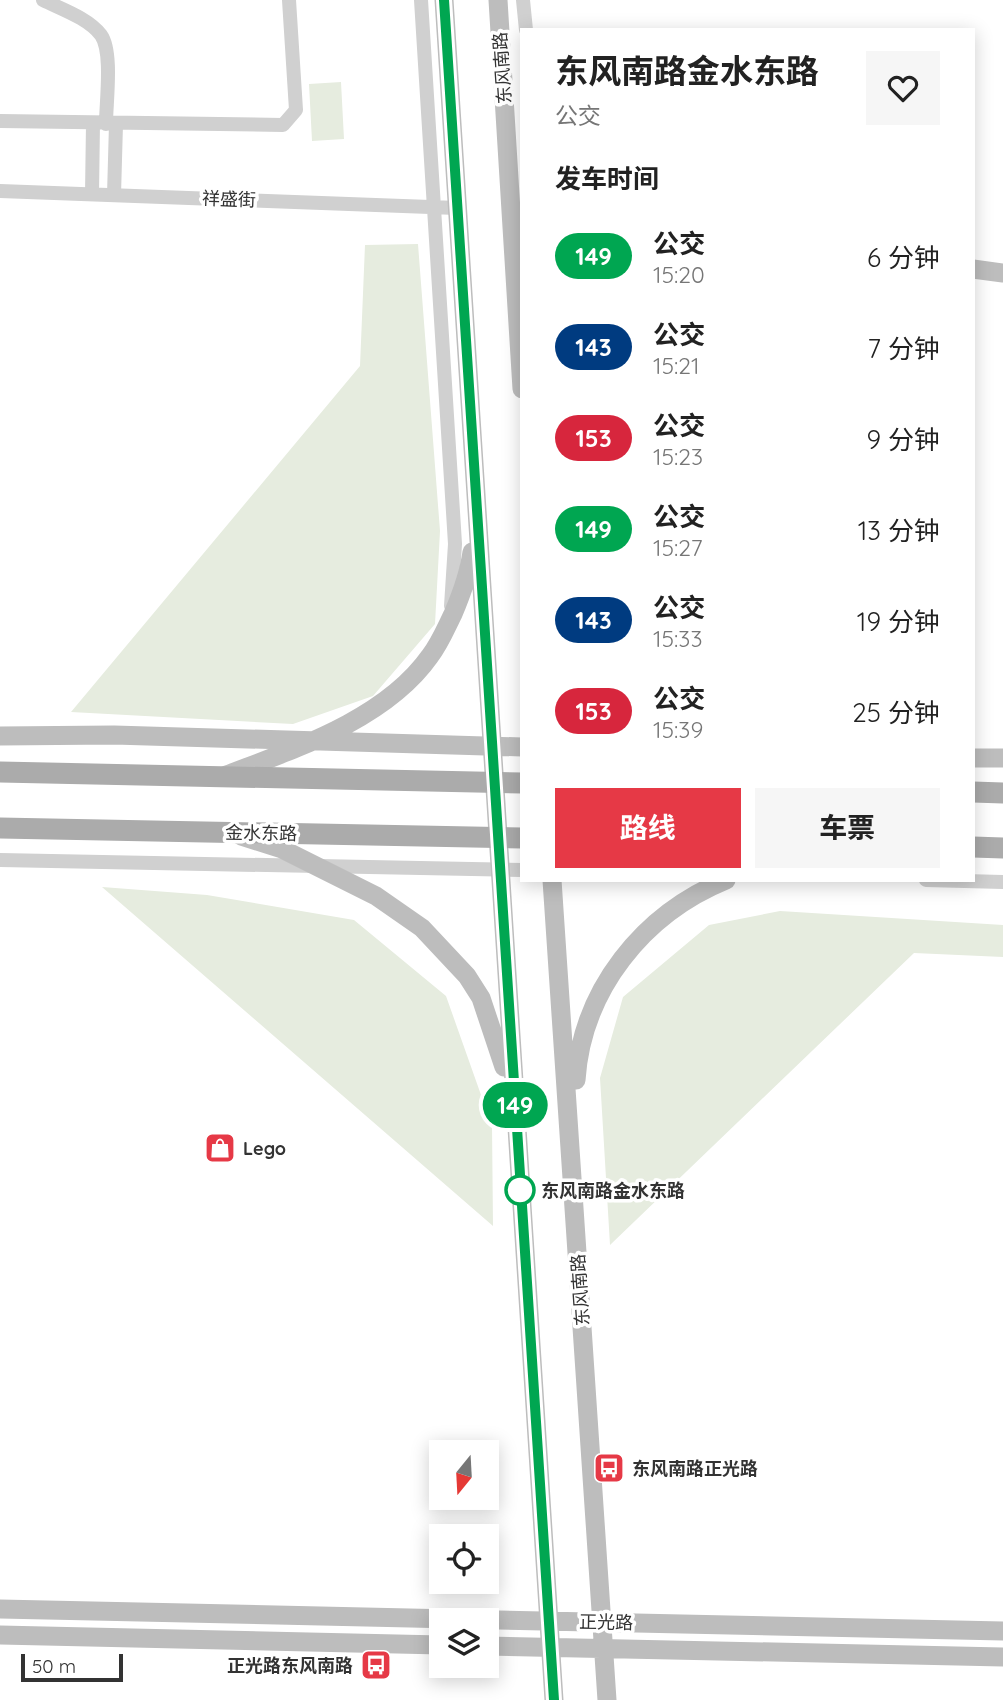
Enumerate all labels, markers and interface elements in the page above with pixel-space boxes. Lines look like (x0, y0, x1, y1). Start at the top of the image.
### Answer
street label: 东风南路 (488, 31, 516, 105)
text: 东风南路金水东路 (555, 50, 819, 91)
button: heart (866, 51, 940, 125)
text: 公交 (555, 101, 601, 130)
text: 发车时间 (555, 162, 659, 195)
street label: 祥盛街 (202, 187, 256, 211)
text: 公交 (653, 227, 705, 260)
text: 149 (575, 241, 612, 271)
text: 6 分钟 (867, 241, 940, 274)
text: 15:20 (653, 260, 705, 289)
text: 公交 (653, 318, 705, 351)
text: 143 (575, 332, 612, 362)
text: 7 分钟 (868, 332, 940, 365)
text: 15:21 (653, 351, 700, 380)
text: 公交 (653, 409, 705, 442)
text: 153 (575, 423, 612, 453)
text: 9 分钟 (866, 423, 940, 456)
text: 15:23 (653, 442, 703, 471)
text: 公交 (653, 500, 705, 533)
text: 149 (575, 514, 612, 544)
text: 13 分钟 (858, 514, 940, 547)
text: 15:27 (653, 533, 702, 562)
text: 公交 (653, 591, 705, 624)
text: 143 (575, 605, 612, 635)
text: 19 分钟 (857, 605, 940, 638)
text: 15:33 (653, 624, 702, 653)
text: 公交 (653, 682, 705, 715)
text: 153 (575, 696, 612, 726)
text: 25 分钟 (852, 696, 940, 729)
text: 15:39 (653, 715, 703, 744)
button: 路线 (555, 788, 741, 868)
button: 车票 (755, 788, 940, 868)
street label: 金水东路 (225, 821, 297, 845)
line badge: 149 (475, 1082, 555, 1128)
text: 149 (497, 1090, 533, 1120)
shop icon: Lego (203, 1131, 237, 1165)
place label: Lego (243, 1137, 286, 1160)
marker: 东风南路金水东路 (505, 1175, 535, 1205)
place label: 东风南路金水东路 (541, 1179, 685, 1202)
street label: 东风南路 (566, 1253, 594, 1327)
north arrow (429, 1440, 499, 1510)
map controls (429, 1440, 499, 1678)
bus stop icon: 东风南路正光路 (592, 1451, 626, 1485)
place label: 东风南路正光路 (632, 1457, 758, 1480)
button: locate (429, 1524, 499, 1594)
button: layers (429, 1608, 499, 1678)
street label: 正光路 (579, 1610, 633, 1634)
bus stop icon: 正光路东风南路 (359, 1648, 393, 1682)
scale bar (21, 1651, 122, 1683)
text: 50 m (32, 1654, 76, 1678)
place label: 正光路东风南路 (227, 1654, 353, 1677)

